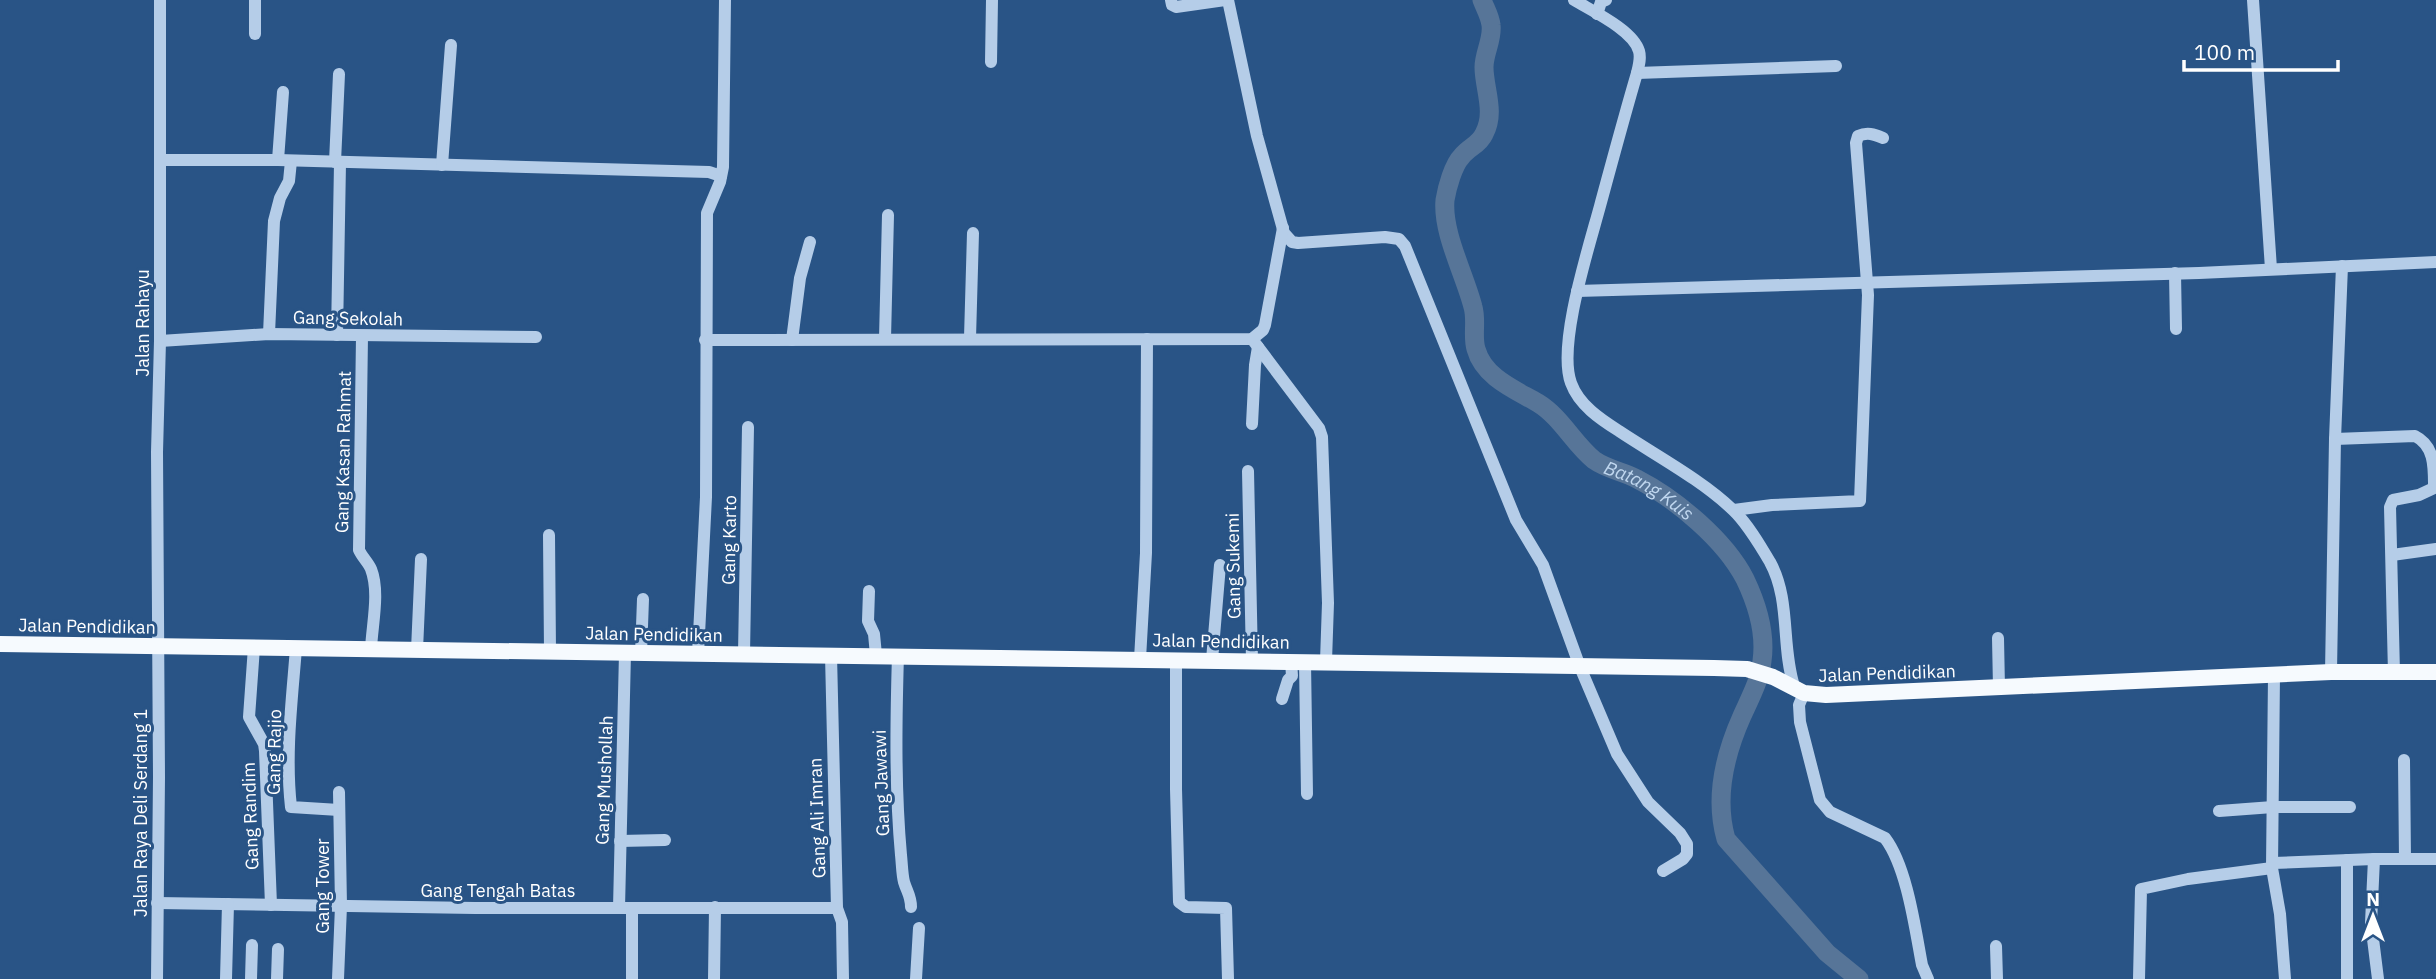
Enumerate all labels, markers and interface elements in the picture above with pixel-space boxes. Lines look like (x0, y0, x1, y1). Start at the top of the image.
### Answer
scale bar (2184, 28, 2338, 72)
text: 100 m (2194, 38, 2255, 66)
street label: Jalan Rahayu (131, 269, 154, 377)
street label: Gang Sekolah (293, 306, 403, 330)
street label: Gang Kasan Rahmat (330, 371, 356, 533)
water label: Batang Kuis (1601, 455, 1699, 525)
street label: Gang Karto (717, 495, 741, 585)
street label: Gang Sukemi (1221, 513, 1245, 619)
street label: Jalan Pendidikan (18, 613, 156, 639)
street label: Jalan Pendidikan (585, 621, 723, 647)
street label: Jalan Pendidikan (1152, 628, 1290, 654)
street label: Jalan Pendidikan (1818, 659, 1956, 687)
street label: Jalan Raya Deli Serdang 1 (129, 709, 152, 917)
street label: Gang Rajio (262, 709, 286, 795)
street label: Gang Mushollah (590, 715, 618, 845)
street label: Gang Jawawi (868, 729, 894, 837)
street label: Gang Ali Imran (803, 757, 831, 879)
street label: Gang Randim (237, 762, 263, 870)
street label: Gang Tower (311, 838, 334, 934)
street label: Gang Tengah Batas (421, 879, 575, 902)
north arrow (2338, 881, 2408, 951)
text: N (2366, 887, 2380, 911)

